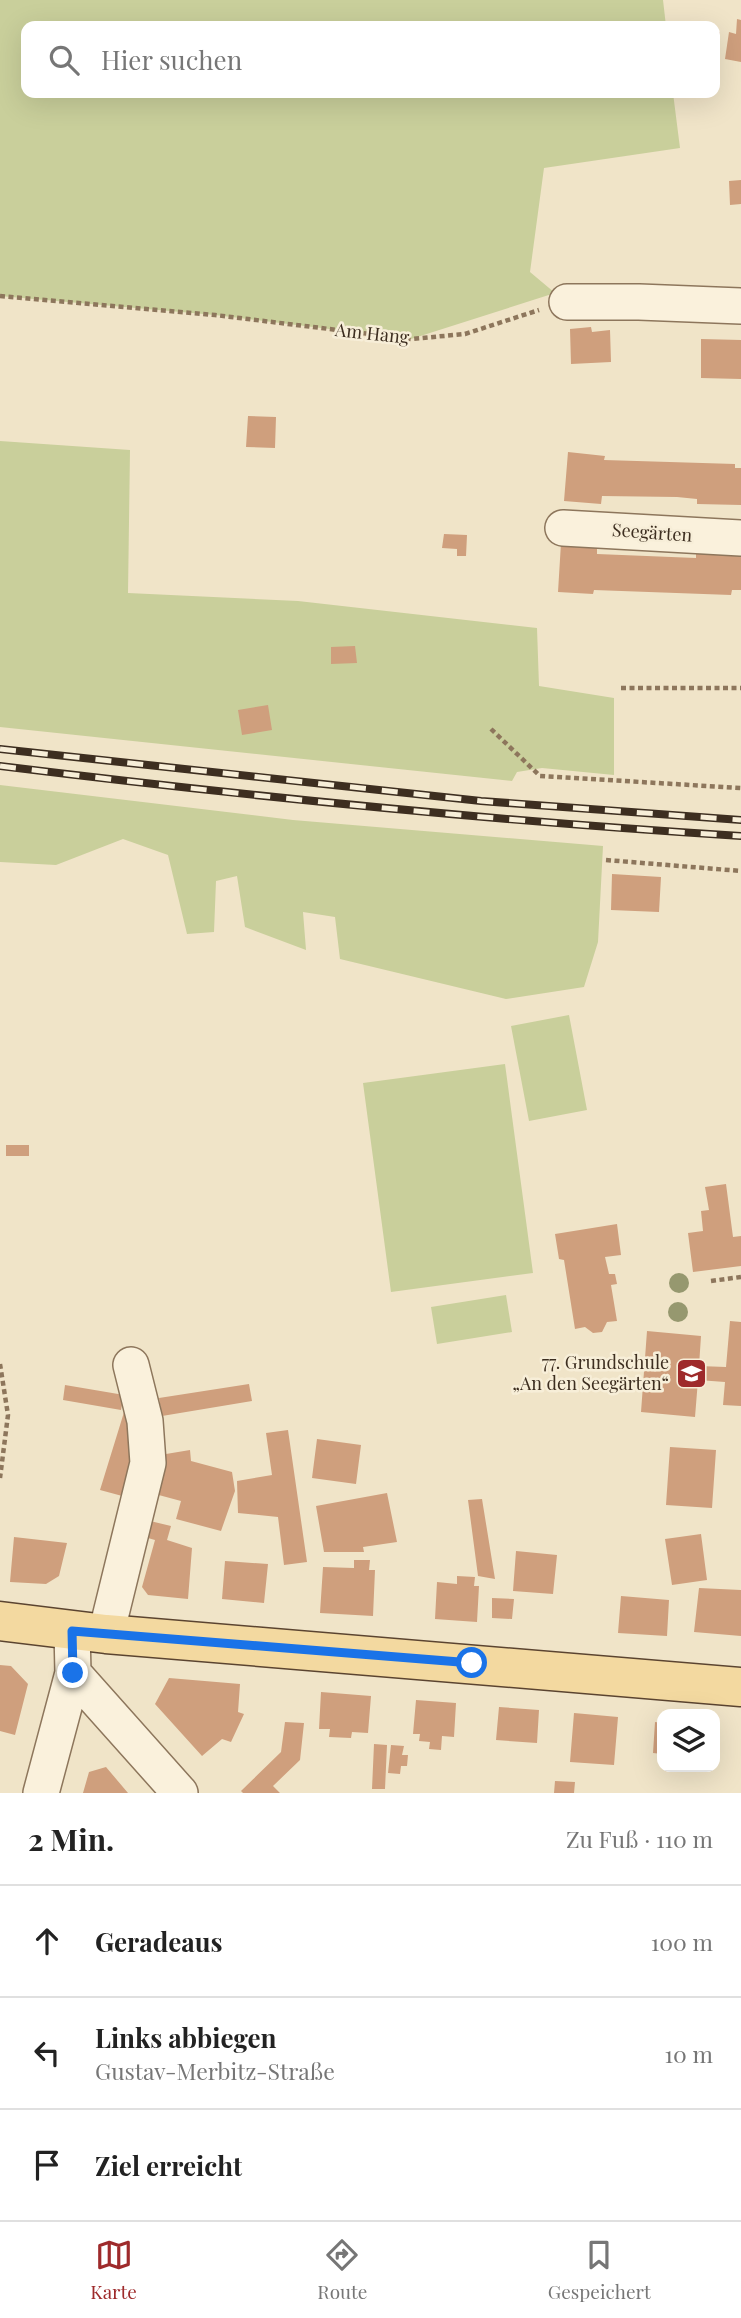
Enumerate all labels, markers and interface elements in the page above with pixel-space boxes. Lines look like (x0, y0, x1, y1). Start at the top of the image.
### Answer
search box (21, 21, 720, 98)
icon: search (45, 41, 83, 79)
text: Hier suchen (101, 42, 242, 77)
street label: Am Hang (333, 317, 411, 349)
street label: Seegärten (611, 517, 693, 547)
place label: 77. Grundschule „An den Seegärten“ (512, 1350, 669, 1395)
school or university icon: 77. Grundschule „An den Seegärten“ (675, 1356, 709, 1390)
route start (456, 1647, 487, 1678)
route end (57, 1657, 88, 1688)
map controls (657, 1709, 720, 1772)
button: layers (657, 1709, 720, 1772)
text: 2 Min. (28, 1819, 114, 1859)
text: Zu Fuß · 110 m (566, 1823, 713, 1854)
icon: ahead (28, 1922, 66, 1960)
text: Geradeaus (95, 1924, 223, 1959)
text: 100 m (651, 1926, 713, 1957)
text: Links abbiegen (95, 2020, 276, 2055)
icon: left (28, 2034, 66, 2072)
text: 10 m (665, 2038, 713, 2069)
text: Gustav-Merbitz-Straße (95, 2055, 335, 2086)
icon: arrive (28, 2146, 66, 2184)
text: Ziel erreicht (95, 2148, 242, 2183)
tab: Karte (90, 2236, 137, 2304)
tab: Route (317, 2236, 367, 2304)
tab: Gespeichert (548, 2236, 651, 2304)

